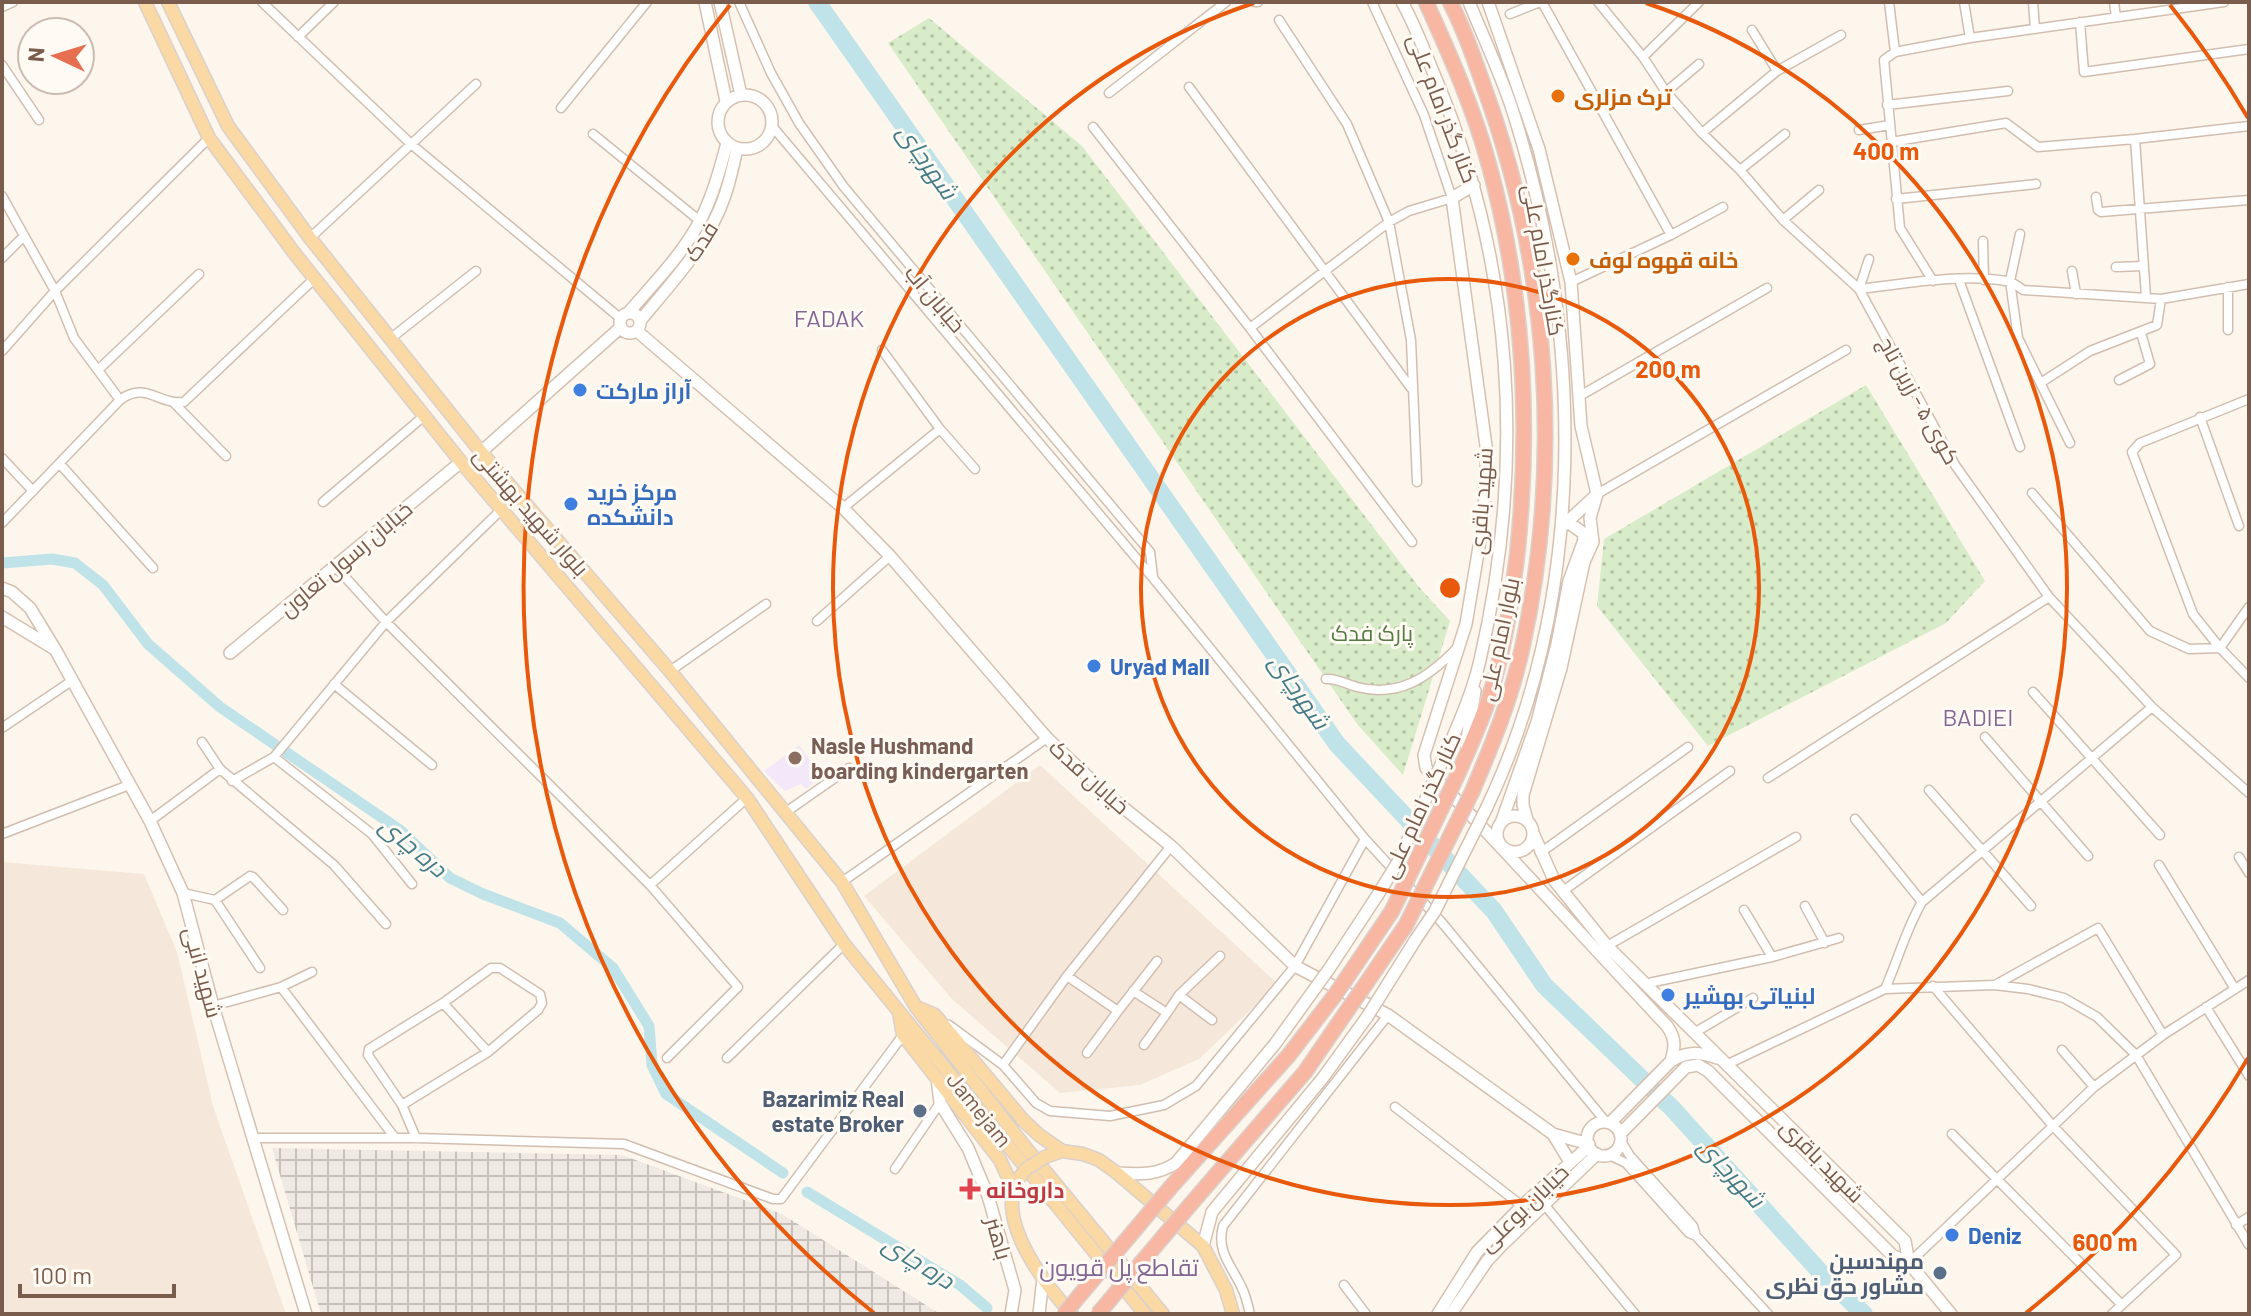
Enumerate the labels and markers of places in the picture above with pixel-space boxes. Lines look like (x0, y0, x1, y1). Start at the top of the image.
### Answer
place label: ترک مزلری (1574, 83, 1673, 111)
marker: ترک مزلری (1549, 87, 1567, 105)
place label: خانه قهوه لوف (1589, 246, 1739, 274)
marker: خانه قهوه لوف (1564, 250, 1582, 268)
place label: آراز مارکت (596, 377, 692, 404)
marker: آراز مارکت (571, 381, 589, 399)
place label: مرکز خرید دانشکده (587, 478, 677, 529)
marker: مرکز خرید دانشکده (562, 495, 580, 513)
centre of rings (1436, 574, 1464, 602)
place label: Uryad Mall (1110, 653, 1210, 679)
marker: Uryad Mall (1085, 657, 1103, 675)
place label: Nasle Hushmand boarding kindergarten (811, 732, 1028, 783)
marker: Nasle Hushmand boarding kindergarten (786, 749, 804, 767)
place label: لبنیاتی بهشیر (1683, 982, 1816, 1010)
marker: لبنیاتی بهشیر (1659, 986, 1677, 1004)
place label: Bazarimiz Real estate Broker (762, 1085, 905, 1136)
marker: Bazarimiz Real estate Broker (911, 1102, 929, 1120)
place label: داروخانه (986, 1176, 1064, 1204)
marker: داروخانه (961, 1180, 979, 1198)
place label: Deniz (1968, 1222, 2021, 1248)
marker: Deniz (1943, 1226, 1961, 1244)
place label: مهندسین مشاور حق نظری (1766, 1247, 1924, 1300)
marker: مهندسین مشاور حق نظری (1931, 1264, 1949, 1282)

